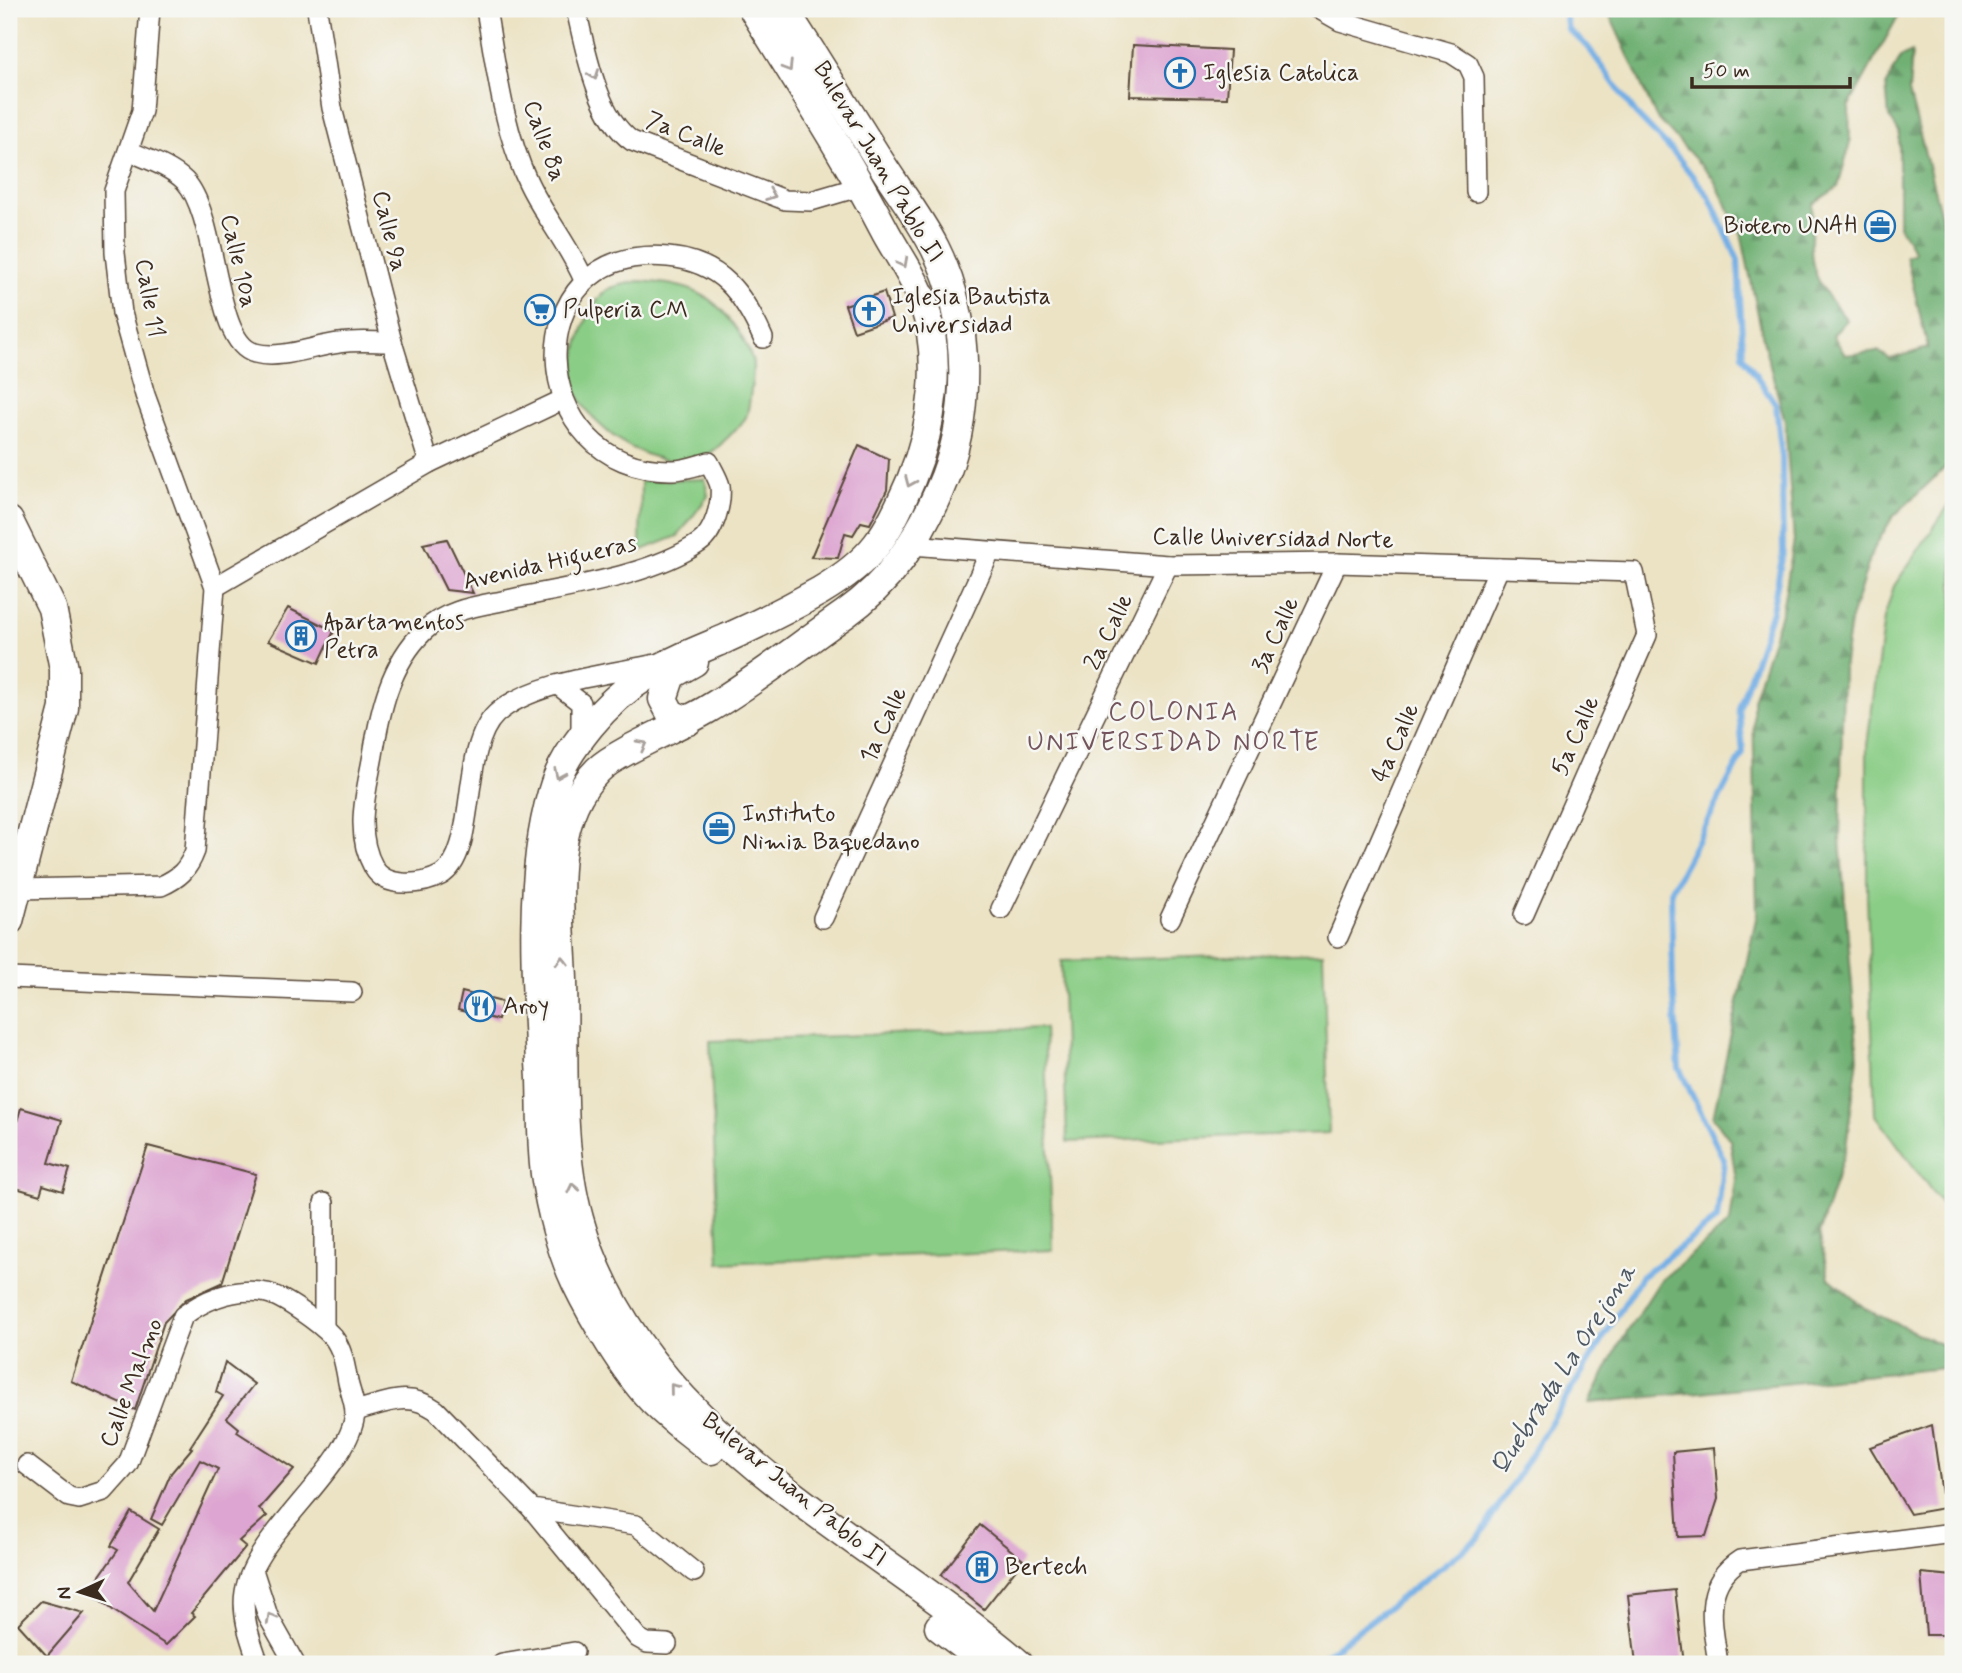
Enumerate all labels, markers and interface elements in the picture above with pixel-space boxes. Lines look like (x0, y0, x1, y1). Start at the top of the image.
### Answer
scale bar (1692, 46, 1850, 90)
street label: Bulevar Juan Pablo II (806, 56, 950, 268)
church icon: Iglesia Catolica (1163, 56, 1197, 90)
text: 50 m (1703, 57, 1750, 85)
place label: Iglesia Catolica (1203, 58, 1359, 89)
one-way arrow (780, 59, 793, 72)
one-way arrow (586, 68, 600, 80)
street label: Calle 8a (515, 96, 573, 186)
street label: 7a Calle (641, 105, 731, 165)
street label: Calle 9a (364, 187, 414, 275)
one-way arrow (764, 187, 776, 201)
office icon: Biotero UNAH (1863, 209, 1897, 243)
street label: Calle 10a (212, 211, 264, 311)
place label: Biotero UNAH (1724, 211, 1857, 242)
street label: Calle 11 (127, 256, 171, 340)
one-way arrow (895, 256, 908, 269)
place label: Iglesia Bautista Universidad (892, 282, 1051, 341)
supermarket icon: Pulperia CM (523, 293, 557, 327)
church icon: Iglesia Bautista Universidad (852, 294, 886, 328)
place label: Pulperia CM (563, 295, 688, 326)
one-way arrow (904, 474, 918, 487)
street label: Calle Universidad Norte (1152, 521, 1394, 557)
street label: Avenida Higueras (460, 528, 641, 601)
street label: 2a Calle (1077, 589, 1141, 675)
street label: 3a Calle (1245, 592, 1307, 678)
place label: Apartamentos Petra (324, 607, 465, 666)
building icon: Apartamentos Petra (284, 619, 318, 653)
street label: 1a Calle (853, 682, 915, 768)
street label: 5a Calle (1545, 691, 1607, 781)
district label: COLONIA UNIVERSIDAD NORTE (1027, 696, 1321, 760)
street label: 4a Calle (1365, 699, 1427, 787)
one-way arrow (635, 740, 647, 753)
one-way arrow (553, 766, 567, 779)
place label: Instituto Nimia Baquedano (742, 799, 920, 858)
office icon: Instituto Nimia Baquedano (702, 811, 736, 845)
one-way arrow (555, 955, 570, 966)
restaurant icon: Aroy (463, 989, 497, 1023)
place label: Aroy (503, 991, 549, 1022)
one-way arrow (566, 1182, 581, 1194)
water label: Quebrada La Orejona (1483, 1257, 1646, 1482)
street label: Calle Malmo (93, 1314, 171, 1452)
one-way arrow (670, 1384, 683, 1396)
street label: Bulevar Juan Pablo II (695, 1406, 893, 1574)
building icon: Bertech (965, 1550, 999, 1584)
place label: Bertech (1005, 1552, 1088, 1583)
north arrow (46, 1558, 116, 1628)
text: N (52, 1586, 77, 1600)
one-way arrow (266, 1613, 279, 1626)

